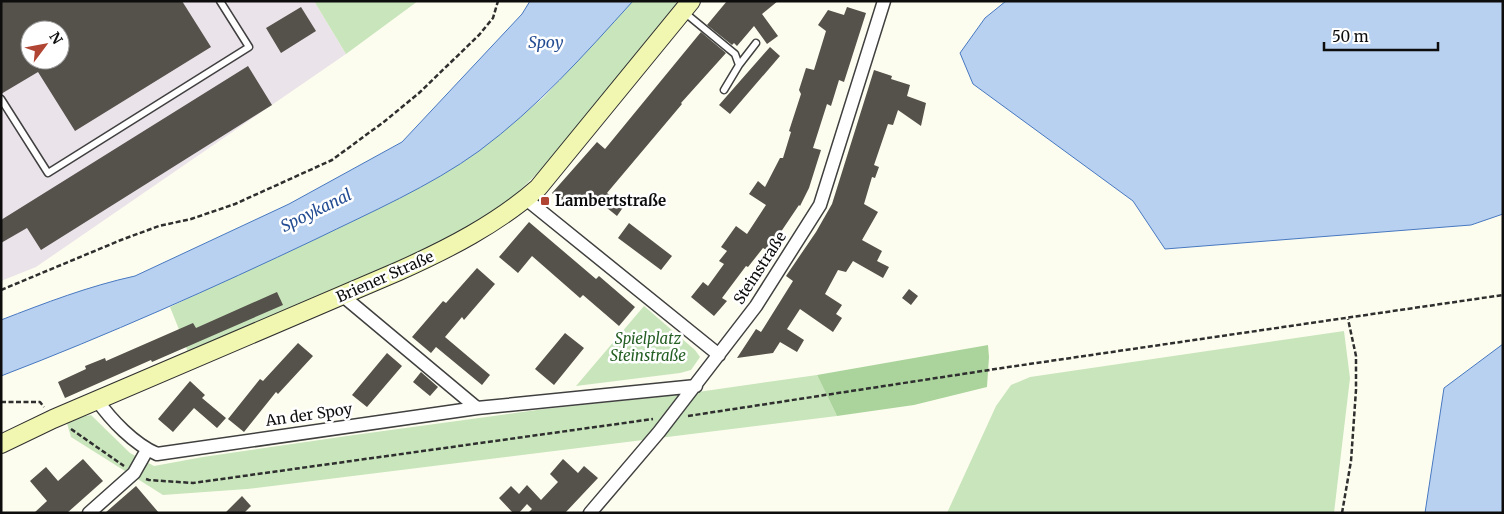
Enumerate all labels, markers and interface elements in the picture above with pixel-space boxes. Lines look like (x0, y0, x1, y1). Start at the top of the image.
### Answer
north arrow (20, 20, 70, 70)
scale bar (1324, 20, 1438, 52)
text: 50 m (1332, 27, 1369, 46)
text: N (45, 29, 67, 48)
water label: Spoy (528, 32, 564, 52)
water label: Spoykanal (277, 184, 355, 236)
place label: Lambertstraße (555, 191, 666, 210)
marker: Lambertstraße (539, 195, 551, 207)
street label: Steinstraße (729, 228, 790, 308)
street label: Briener Straße (333, 247, 437, 307)
park label: Spielplatz Steinstraße (610, 329, 686, 365)
street label: An der Spoy (264, 399, 354, 430)

